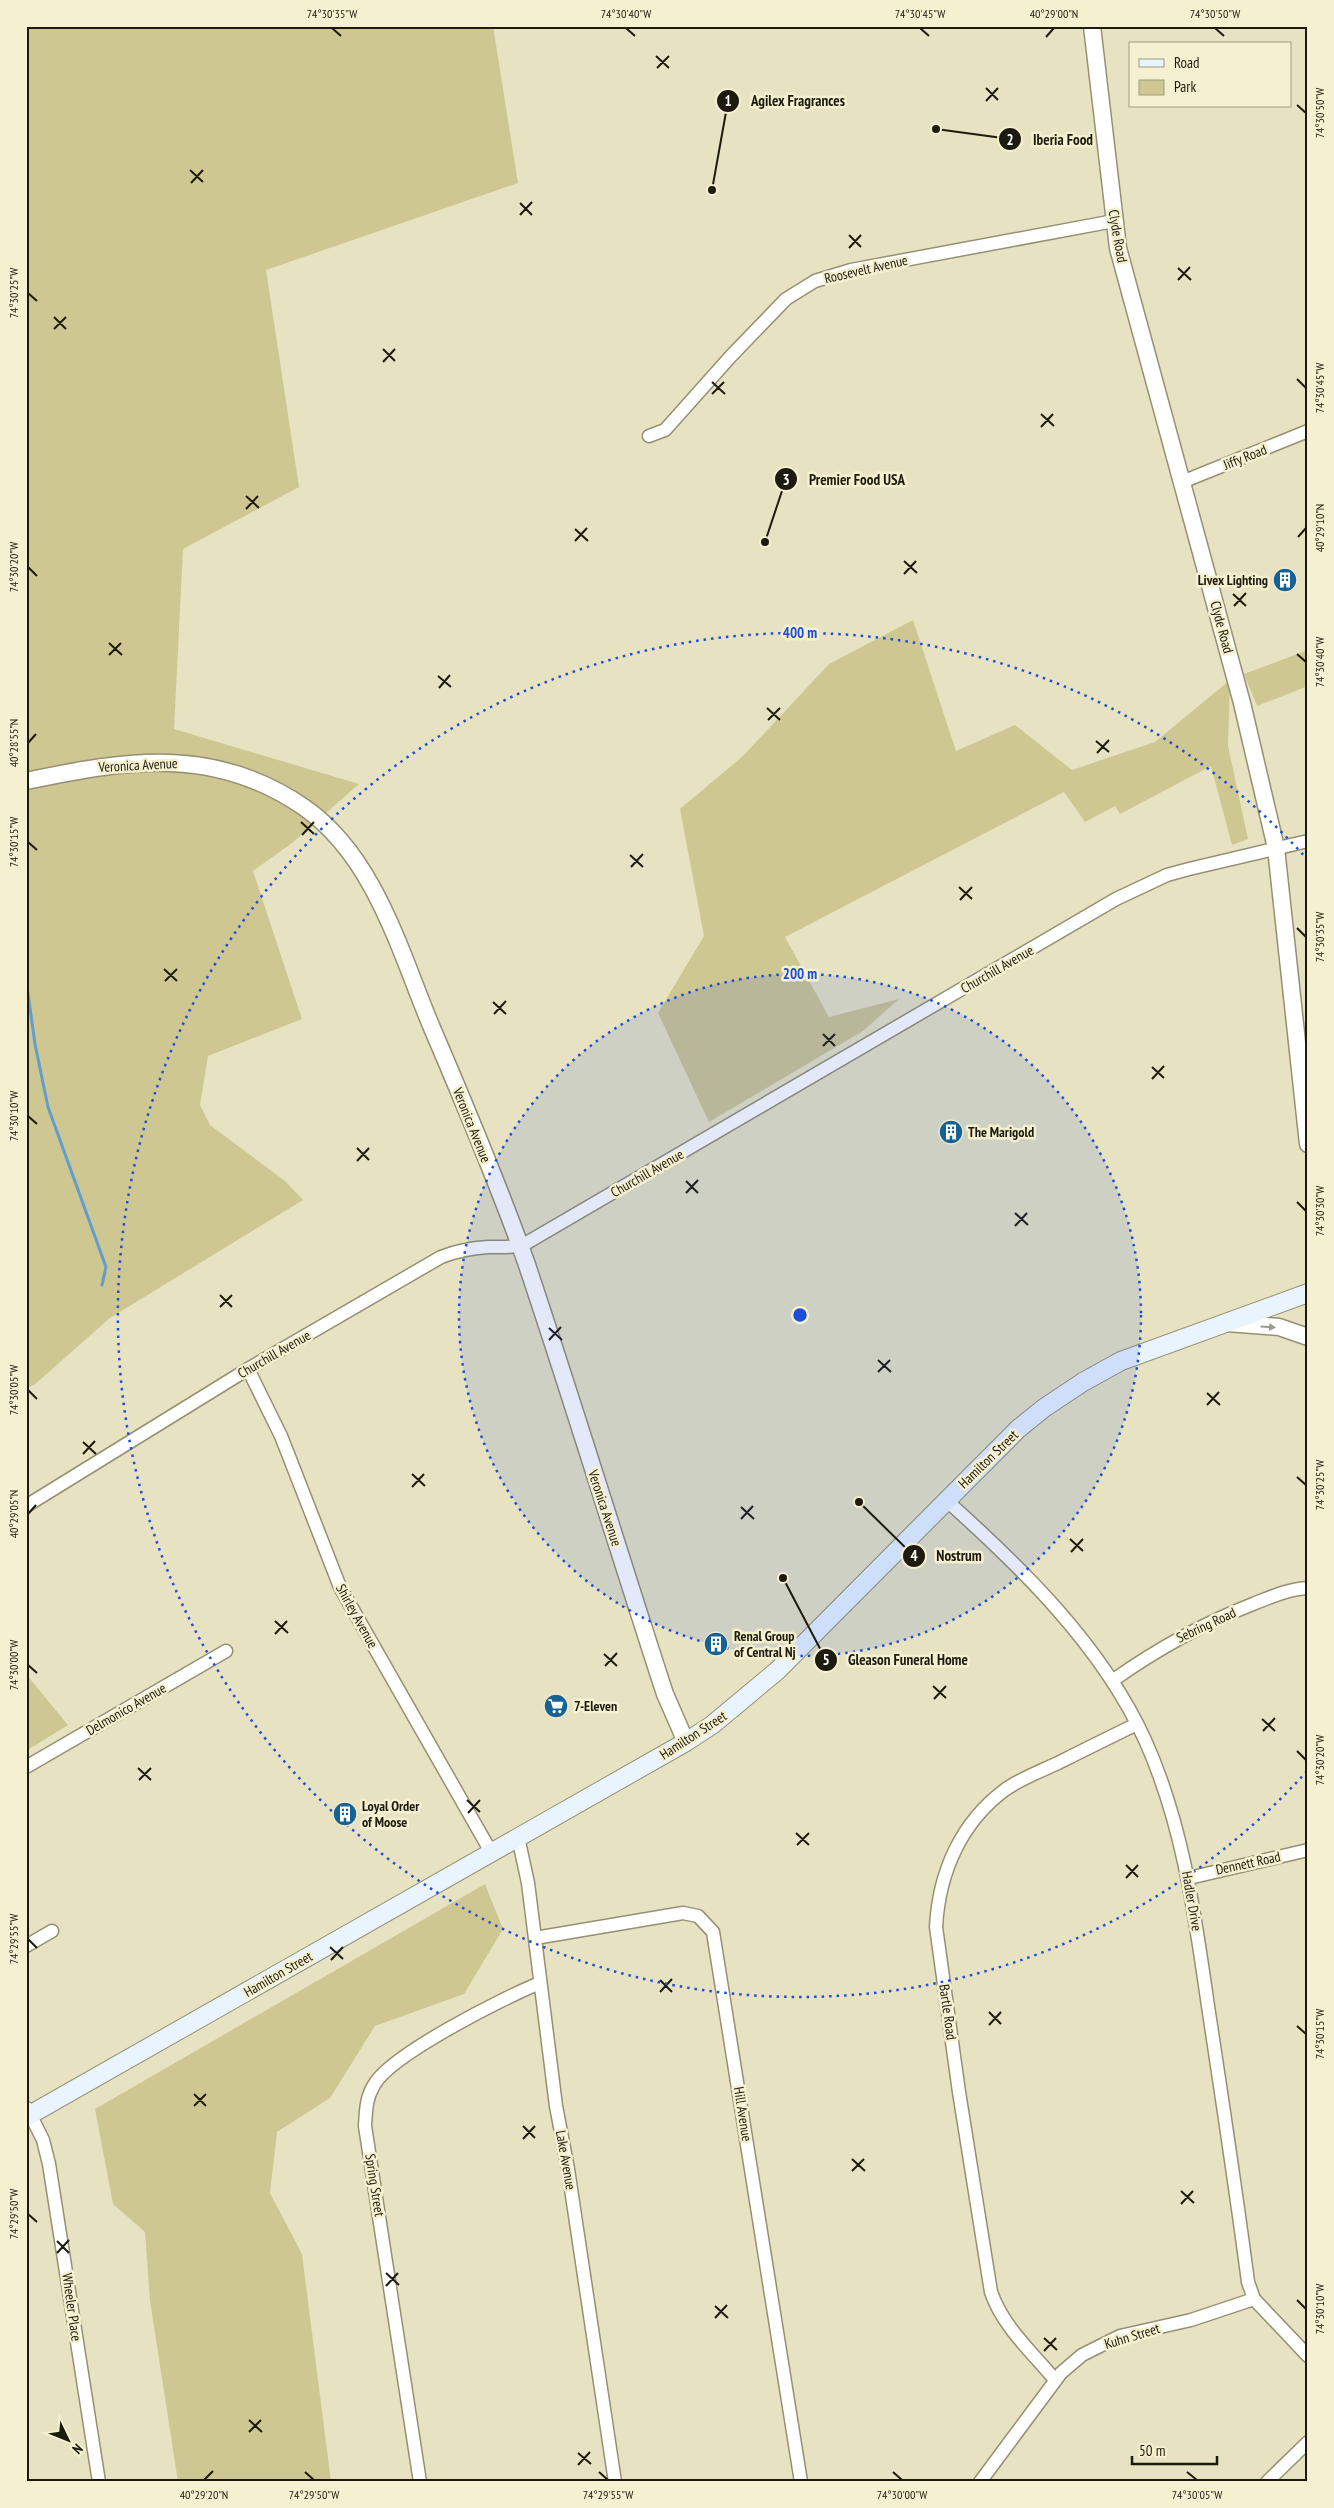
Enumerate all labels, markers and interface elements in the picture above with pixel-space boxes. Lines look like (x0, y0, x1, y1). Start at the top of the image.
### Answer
text: 74°30'35"W (307, 6, 357, 21)
text: 74°30'40"W (601, 6, 651, 21)
text: 74°30'45"W (895, 6, 945, 21)
text: 40°29'00"N (1030, 6, 1078, 21)
text: 74°30'50"W (1190, 6, 1240, 21)
legend (1129, 42, 1292, 108)
text: Road (1174, 53, 1200, 72)
text: Park (1174, 77, 1196, 96)
callout: Agilex Fragrances (716, 86, 855, 116)
text: 74°30'50"W (1312, 88, 1327, 138)
text: 1 (724, 91, 732, 110)
text: Agilex Fragrances (750, 91, 845, 110)
callout: Iberia Food (998, 124, 1103, 154)
text: 2 (1006, 130, 1014, 149)
text: Iberia Food (1033, 130, 1093, 149)
street label: Clyde Road (1104, 208, 1132, 264)
street label: Roosevelt Avenue (823, 251, 910, 287)
text: 74°30'25"W (6, 268, 21, 318)
text: 74°30'45"W (1312, 363, 1327, 413)
street label: Jiffy Road (1220, 440, 1269, 474)
callout: Premier Food USA (774, 464, 915, 494)
text: 3 (782, 470, 790, 489)
text: Premier Food USA (809, 470, 906, 489)
text: 40°29'10"N (1312, 504, 1327, 552)
text: 74°30'20"W (6, 542, 21, 592)
building icon: Livex Lighting (1272, 567, 1298, 593)
place label: Livex Lighting (1198, 571, 1268, 589)
street label: Clyde Road (1206, 599, 1238, 655)
text: 400 m (783, 623, 817, 642)
text: 74°30'40"W (1312, 637, 1327, 687)
text: 40°28'55"N (6, 719, 21, 767)
street label: Veronica Avenue (97, 754, 178, 776)
text: 74°30'15"W (6, 817, 21, 867)
text: 74°30'35"W (1312, 912, 1327, 962)
street label: Churchill Avenue (957, 941, 1037, 997)
text: 200 m (783, 964, 817, 983)
street label: Veronica Avenue (448, 1084, 495, 1165)
text: 74°30'10"W (6, 1091, 21, 1141)
building icon: The Marigold (938, 1119, 964, 1145)
place label: The Marigold (968, 1123, 1034, 1141)
street label: Churchill Avenue (607, 1145, 687, 1201)
text: 74°30'30"W (1312, 1186, 1327, 1236)
centre of rings (791, 1306, 809, 1324)
one-way arrow (1261, 1323, 1277, 1331)
street label: Churchill Avenue (234, 1326, 314, 1382)
text: 74°30'05"W (6, 1365, 21, 1415)
street label: Hamilton Street (954, 1426, 1022, 1492)
text: 74°30'25"W (1312, 1460, 1327, 1510)
street label: Veronica Avenue (584, 1467, 626, 1549)
text: 40°29'05"N (6, 1490, 21, 1538)
callout: Nostrum (902, 1541, 992, 1571)
text: 4 (910, 1546, 918, 1565)
text: Nostrum (936, 1546, 982, 1565)
street label: Shirley Avenue (332, 1581, 382, 1651)
street label: Sebring Road (1173, 1603, 1239, 1647)
place label: Renal Group of Central Nj (734, 1627, 796, 1661)
building icon: Renal Group of Central Nj (703, 1631, 729, 1657)
text: 74°30'00"W (6, 1640, 21, 1690)
callout: Gleason Funeral Home (813, 1645, 978, 1675)
text: 5 (822, 1650, 830, 1669)
text: Gleason Funeral Home (848, 1650, 968, 1669)
street label: Delmonico Avenue (83, 1679, 169, 1739)
supermarket icon: 7-Eleven (543, 1693, 569, 1719)
place label: 7-Eleven (574, 1697, 617, 1715)
street label: Hamilton Street (656, 1707, 730, 1763)
text: 74°30'20"W (1312, 1735, 1327, 1785)
place label: Loyal Order of Moose (362, 1797, 420, 1831)
building icon: Loyal Order of Moose (332, 1801, 358, 1827)
street label: Dennett Road (1214, 1847, 1282, 1879)
street label: Hadler Drive (1178, 1870, 1206, 1933)
text: 74°29'55"W (6, 1914, 21, 1964)
street label: Hamilton Street (240, 1947, 316, 2001)
street label: Bartle Road (935, 1983, 961, 2041)
text: 74°30'15"W (1312, 2009, 1327, 2059)
street label: Hill Avenue (730, 2085, 756, 2143)
street label: Lake Avenue (552, 2129, 580, 2191)
street label: Spring Street (361, 2152, 389, 2218)
text: 74°29'50"W (6, 2189, 21, 2239)
street label: Wheeler Place (58, 2272, 86, 2342)
text: 74°30'10"W (1312, 2284, 1327, 2334)
street label: Kuhn Street (1102, 2319, 1162, 2353)
north arrow (42, 2416, 92, 2466)
scale bar (1132, 2433, 1216, 2465)
text: N (68, 2440, 87, 2458)
text: 50 m (1139, 2441, 1165, 2460)
text: 40°29'20"N (180, 2487, 228, 2502)
text: 74°29'50"W (289, 2487, 339, 2502)
text: 74°29'55"W (583, 2487, 633, 2502)
text: 74°30'00"W (877, 2487, 927, 2502)
text: 74°30'05"W (1172, 2487, 1222, 2502)

